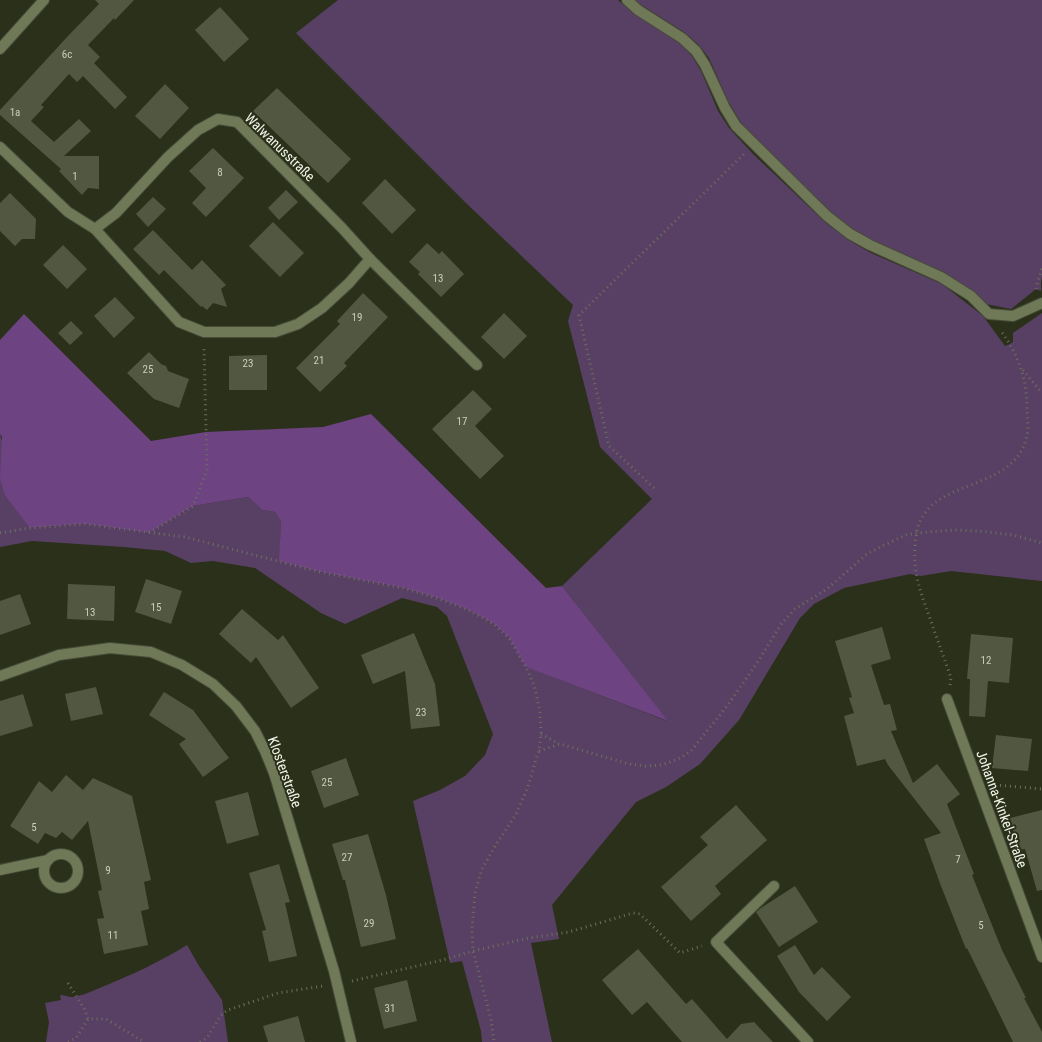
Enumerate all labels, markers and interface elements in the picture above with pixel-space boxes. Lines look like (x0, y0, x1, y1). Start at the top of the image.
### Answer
house number: 6c (62, 48, 72, 61)
house number: 1a (10, 106, 20, 119)
street label: Walwanusstraße (242, 110, 319, 185)
house number: 8 (217, 166, 223, 179)
house number: 1 (72, 170, 78, 183)
house number: 13 (433, 272, 443, 285)
house number: 19 (352, 311, 362, 324)
house number: 21 (314, 354, 324, 367)
house number: 23 (243, 357, 253, 370)
house number: 25 (143, 363, 153, 376)
house number: 17 (457, 415, 467, 428)
house number: 15 (151, 601, 161, 614)
house number: 13 (85, 606, 95, 619)
house number: 12 (981, 654, 991, 667)
house number: 23 (416, 706, 426, 719)
street label: Klosterstraße (265, 734, 305, 810)
street label: Johanna-Kinkel-Straße (973, 748, 1031, 870)
house number: 25 (322, 776, 332, 789)
house number: 5 (31, 821, 37, 834)
house number: 27 (342, 851, 352, 864)
house number: 7 (955, 853, 961, 866)
house number: 9 (105, 864, 111, 877)
house number: 29 (364, 917, 374, 930)
house number: 5 (978, 919, 984, 932)
house number: 11 (108, 929, 118, 942)
house number: 31 (385, 1002, 395, 1015)

